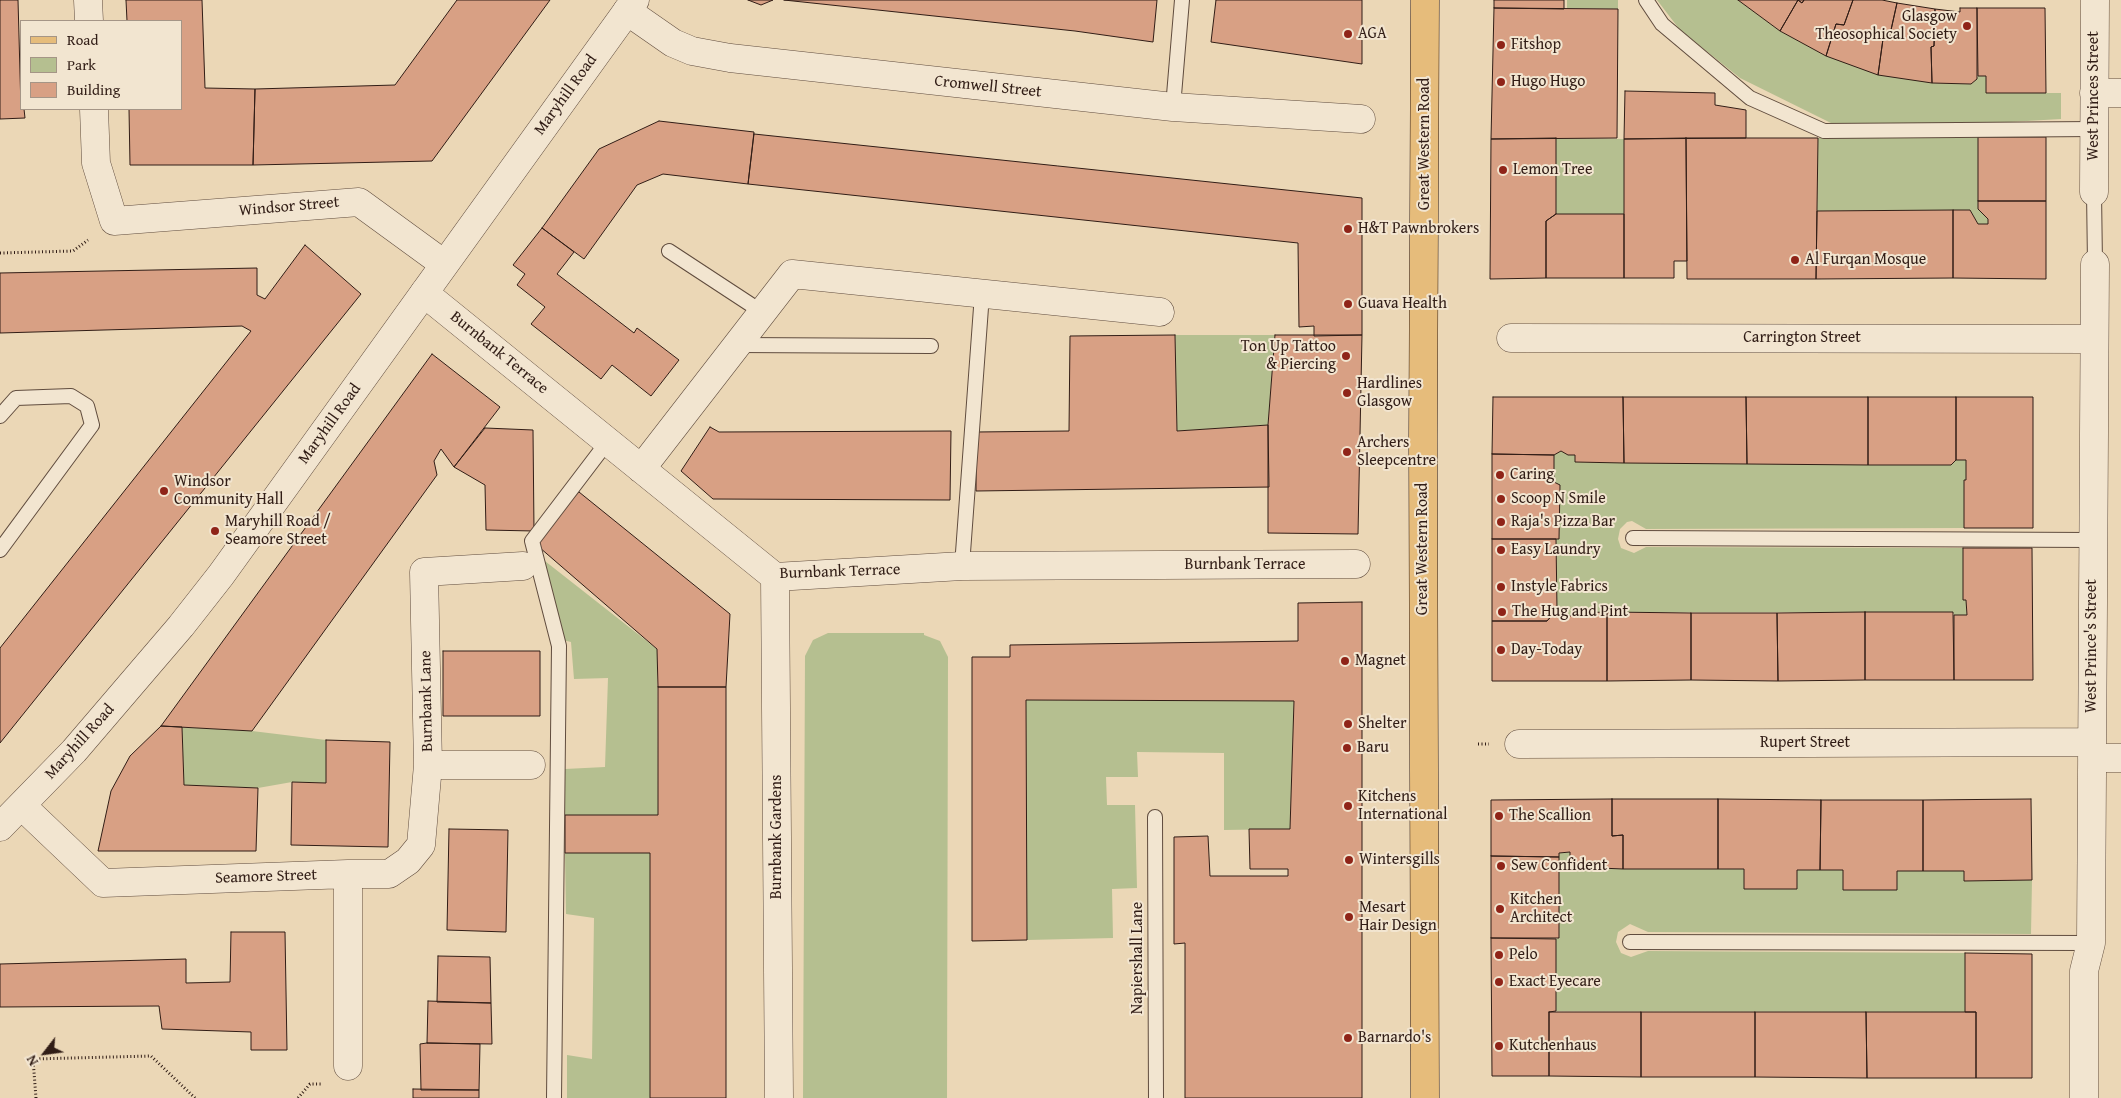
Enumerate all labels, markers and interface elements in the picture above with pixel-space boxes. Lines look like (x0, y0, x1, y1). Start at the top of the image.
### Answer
place label: Glasgow Theosophical Society (1815, 7, 1957, 45)
legend (20, 20, 182, 110)
marker: Glasgow Theosophical Society (1961, 20, 1973, 32)
place label: AGA (1358, 24, 1387, 44)
marker: AGA (1342, 28, 1354, 40)
text: Road (67, 29, 98, 50)
street label: West Princes Street (2084, 31, 2104, 161)
place label: Fitshop (1511, 35, 1561, 55)
marker: Fitshop (1495, 39, 1507, 51)
street label: Maryhill Road (530, 51, 602, 139)
text: Park (67, 54, 96, 75)
street label: Cromwell Street (933, 72, 1043, 102)
place label: Hugo Hugo (1511, 72, 1585, 92)
marker: Hugo Hugo (1495, 76, 1507, 88)
street label: Great Western Road (1415, 78, 1435, 210)
text: Building (67, 79, 120, 100)
place label: Lemon Tree (1513, 160, 1592, 180)
marker: Lemon Tree (1497, 164, 1509, 176)
street label: Windsor Street (238, 193, 340, 221)
place label: H&T Pawnbrokers (1358, 219, 1479, 239)
marker: H&T Pawnbrokers (1342, 223, 1354, 235)
place label: Al Furqan Mosque (1805, 250, 1926, 270)
marker: Al Furqan Mosque (1789, 254, 1801, 266)
place label: Guava Health (1358, 294, 1447, 314)
marker: Guava Health (1342, 298, 1354, 310)
street label: Burnbank Terrace (446, 308, 552, 398)
street label: Carrington Street (1743, 328, 1861, 348)
place label: Ton Up Tattoo & Piercing (1241, 337, 1336, 375)
marker: Ton Up Tattoo & Piercing (1340, 350, 1352, 362)
place label: Hardlines Glasgow (1357, 374, 1422, 412)
street label: Maryhill Road (294, 380, 366, 468)
marker: Hardlines Glasgow (1341, 387, 1353, 399)
place label: Archers Sleepcentre (1357, 433, 1436, 471)
marker: Archers Sleepcentre (1341, 446, 1353, 458)
place label: Caring (1510, 465, 1554, 485)
marker: Caring (1494, 469, 1506, 481)
place label: Windsor Community Hall (174, 472, 283, 510)
street label: Great Western Road (1413, 483, 1433, 615)
marker: Windsor Community Hall (158, 485, 170, 497)
place label: Scoop N Smile (1511, 489, 1606, 509)
marker: Scoop N Smile (1495, 493, 1507, 505)
place label: Maryhill Road / Seamore Street (225, 512, 331, 550)
place label: Raja's Pizza Bar (1511, 512, 1615, 532)
marker: Raja's Pizza Bar (1495, 516, 1507, 528)
marker: Maryhill Road / Seamore Street (209, 525, 221, 537)
place label: Easy Laundry (1511, 540, 1601, 560)
marker: Easy Laundry (1495, 544, 1507, 556)
street label: Burnbank Terrace (1185, 555, 1305, 575)
street label: Burnbank Terrace (779, 560, 901, 584)
place label: Instyle Fabrics (1511, 577, 1608, 597)
street label: West Prince's Street (2082, 579, 2102, 713)
marker: Instyle Fabrics (1495, 581, 1507, 593)
place label: The Hug and Pint (1512, 602, 1628, 622)
marker: The Hug and Pint (1496, 606, 1508, 618)
place label: Day-Today (1511, 640, 1582, 660)
marker: Day-Today (1495, 644, 1507, 656)
street label: Burnbank Lane (417, 650, 437, 752)
place label: Magnet (1355, 651, 1406, 671)
marker: Magnet (1339, 655, 1351, 667)
street label: Maryhill Road (41, 700, 119, 784)
place label: Shelter (1358, 714, 1407, 734)
marker: Shelter (1342, 718, 1354, 730)
street label: Rupert Street (1760, 733, 1850, 753)
place label: Baru (1357, 738, 1389, 758)
marker: Baru (1341, 742, 1353, 754)
street label: Burnbank Gardens (767, 775, 787, 899)
place label: Kitchens International (1358, 787, 1448, 825)
marker: Kitchens International (1342, 800, 1354, 812)
place label: The Scallion (1509, 806, 1591, 826)
marker: The Scallion (1493, 810, 1505, 822)
place label: Wintersgills (1359, 850, 1440, 870)
marker: Wintersgills (1343, 854, 1355, 866)
place label: Sew Confident (1511, 856, 1607, 876)
marker: Sew Confident (1495, 860, 1507, 872)
street label: Seamore Street (215, 866, 317, 888)
place label: Kitchen Architect (1510, 890, 1572, 928)
place label: Mesart Hair Design (1359, 898, 1437, 936)
street label: Napiershall Lane (1128, 902, 1148, 1014)
marker: Kitchen Architect (1494, 903, 1506, 915)
marker: Mesart Hair Design (1343, 911, 1355, 923)
place label: Pelo (1509, 945, 1538, 965)
marker: Pelo (1493, 949, 1505, 961)
place label: Exact Eyecare (1509, 972, 1601, 992)
marker: Exact Eyecare (1493, 976, 1505, 988)
north arrow (20, 1028, 70, 1078)
place label: Barnardo's (1358, 1028, 1431, 1048)
marker: Barnardo's (1342, 1032, 1354, 1044)
place label: Kutchenhaus (1509, 1036, 1597, 1056)
marker: Kutchenhaus (1493, 1040, 1505, 1052)
text: N (21, 1051, 43, 1070)

